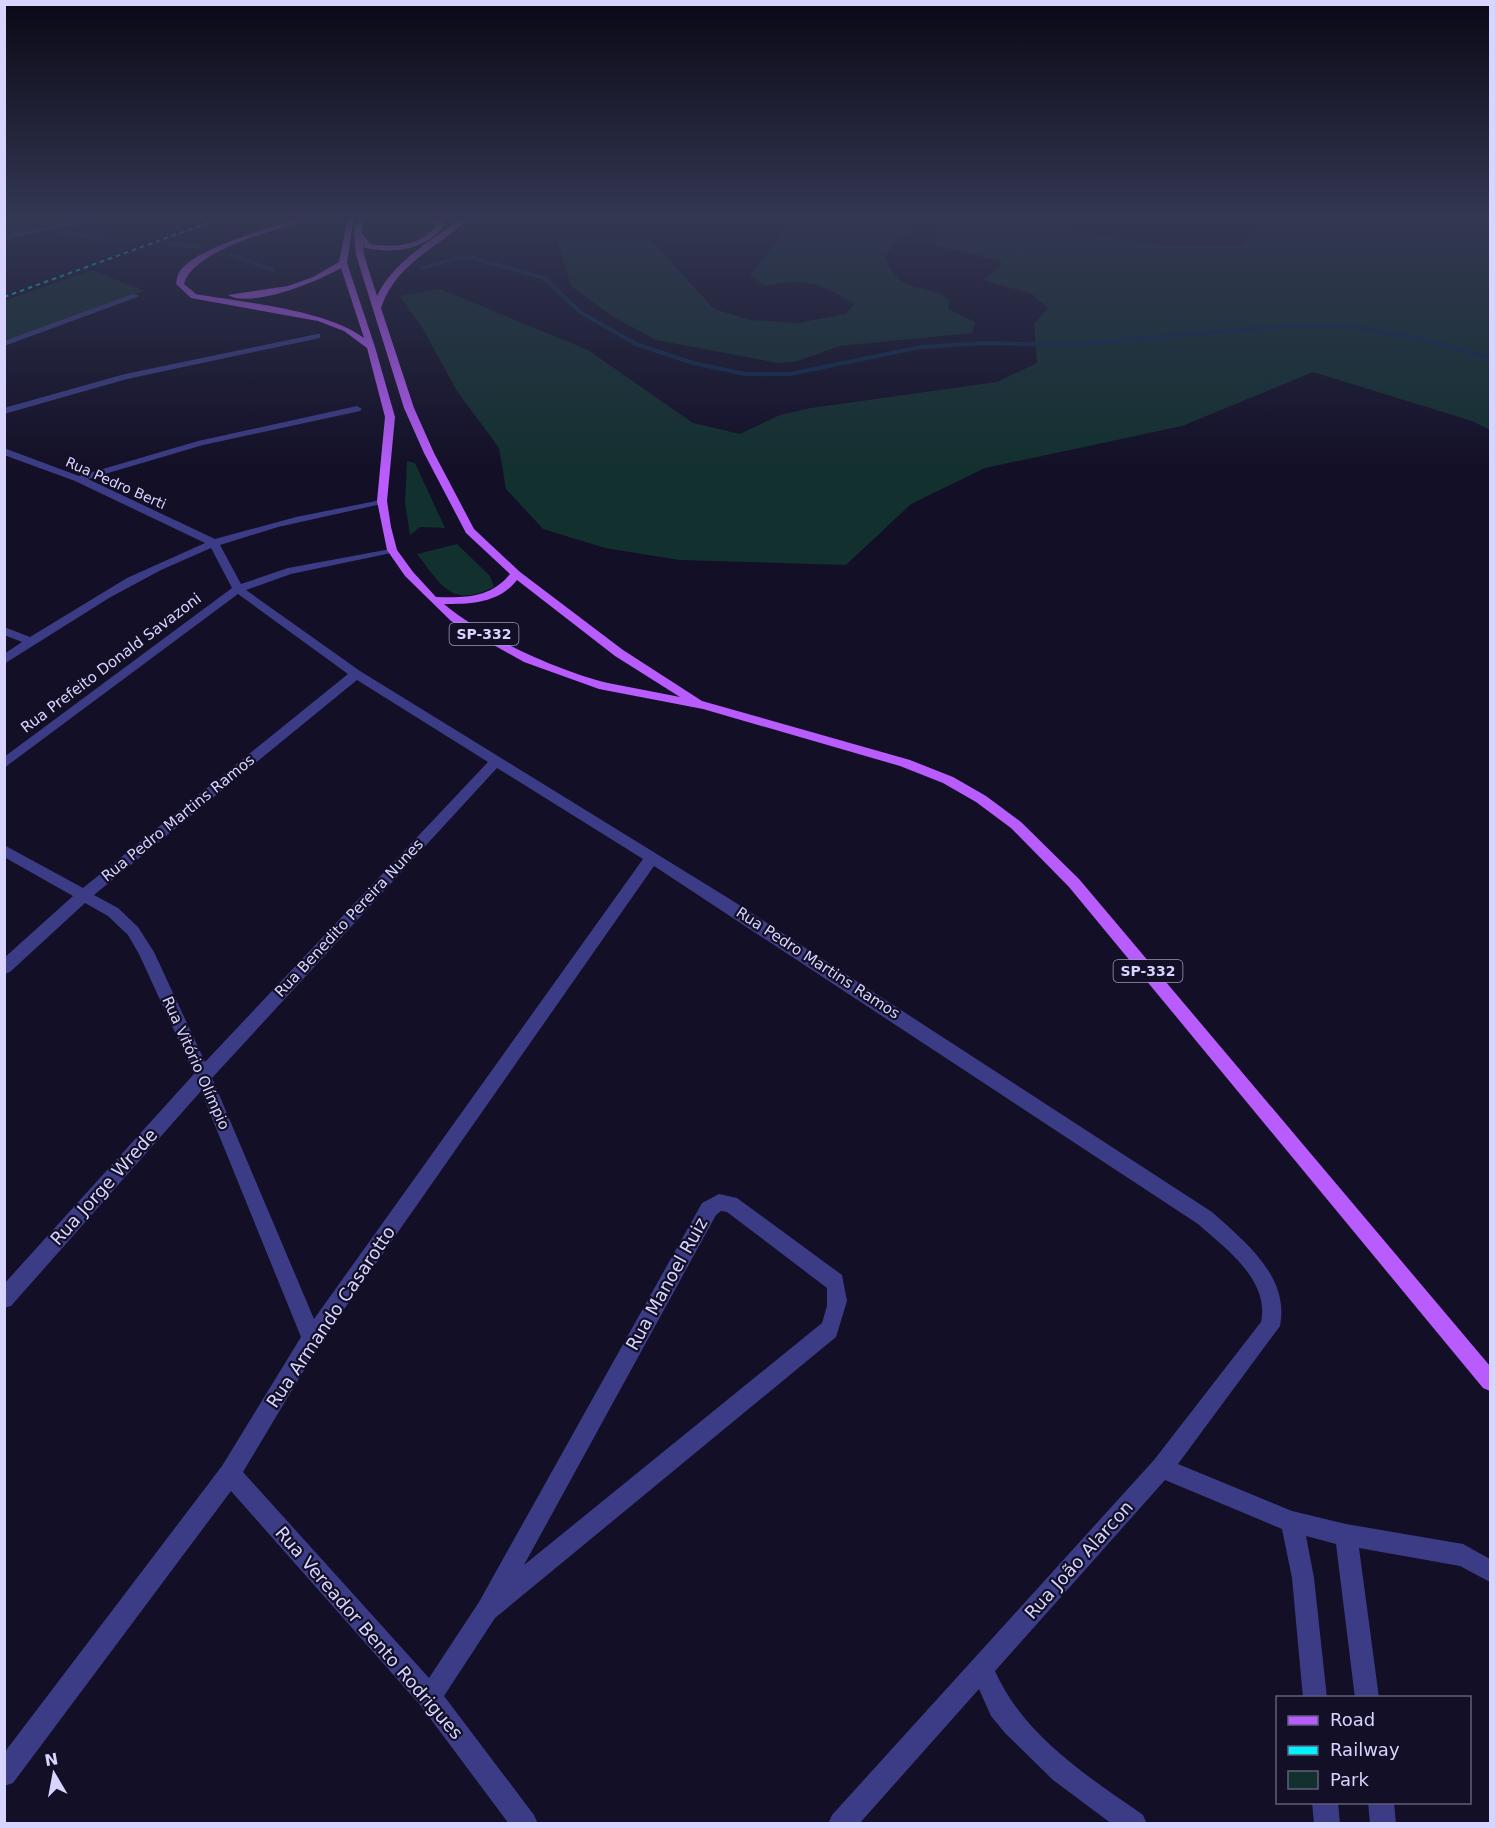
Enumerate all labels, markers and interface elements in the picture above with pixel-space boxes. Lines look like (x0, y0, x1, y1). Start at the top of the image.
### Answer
street label: Rua Pedro Berti (63, 454, 169, 512)
street label: Rua Prefeito Donald Savazoni (17, 589, 205, 737)
road number: SP-332 (450, 623, 518, 645)
street label: Rua Pedro Martins Ramos (98, 751, 258, 885)
street label: Rua Benedito Pereira Nunes (271, 835, 427, 1001)
street label: Rua Pedro Martins Ramos (733, 903, 903, 1023)
road number: SP-332 (1114, 960, 1182, 982)
street label: Rua Vitório Olímpio (158, 993, 234, 1133)
street label: Rua Jorge Wrede (46, 1124, 161, 1249)
street label: Rua Manoel Ruiz (621, 1214, 712, 1354)
street label: Rua Armando Casarotto (262, 1222, 399, 1412)
street label: Rua João Alarcon (1020, 1496, 1137, 1623)
street label: Rua Vereador Bento Rodrigues (271, 1522, 467, 1743)
legend (1276, 1696, 1471, 1804)
text: Road (1330, 1709, 1375, 1730)
text: Railway (1330, 1739, 1400, 1760)
north arrow (24, 1744, 84, 1804)
text: N (43, 1749, 60, 1770)
text: Park (1330, 1769, 1369, 1790)

